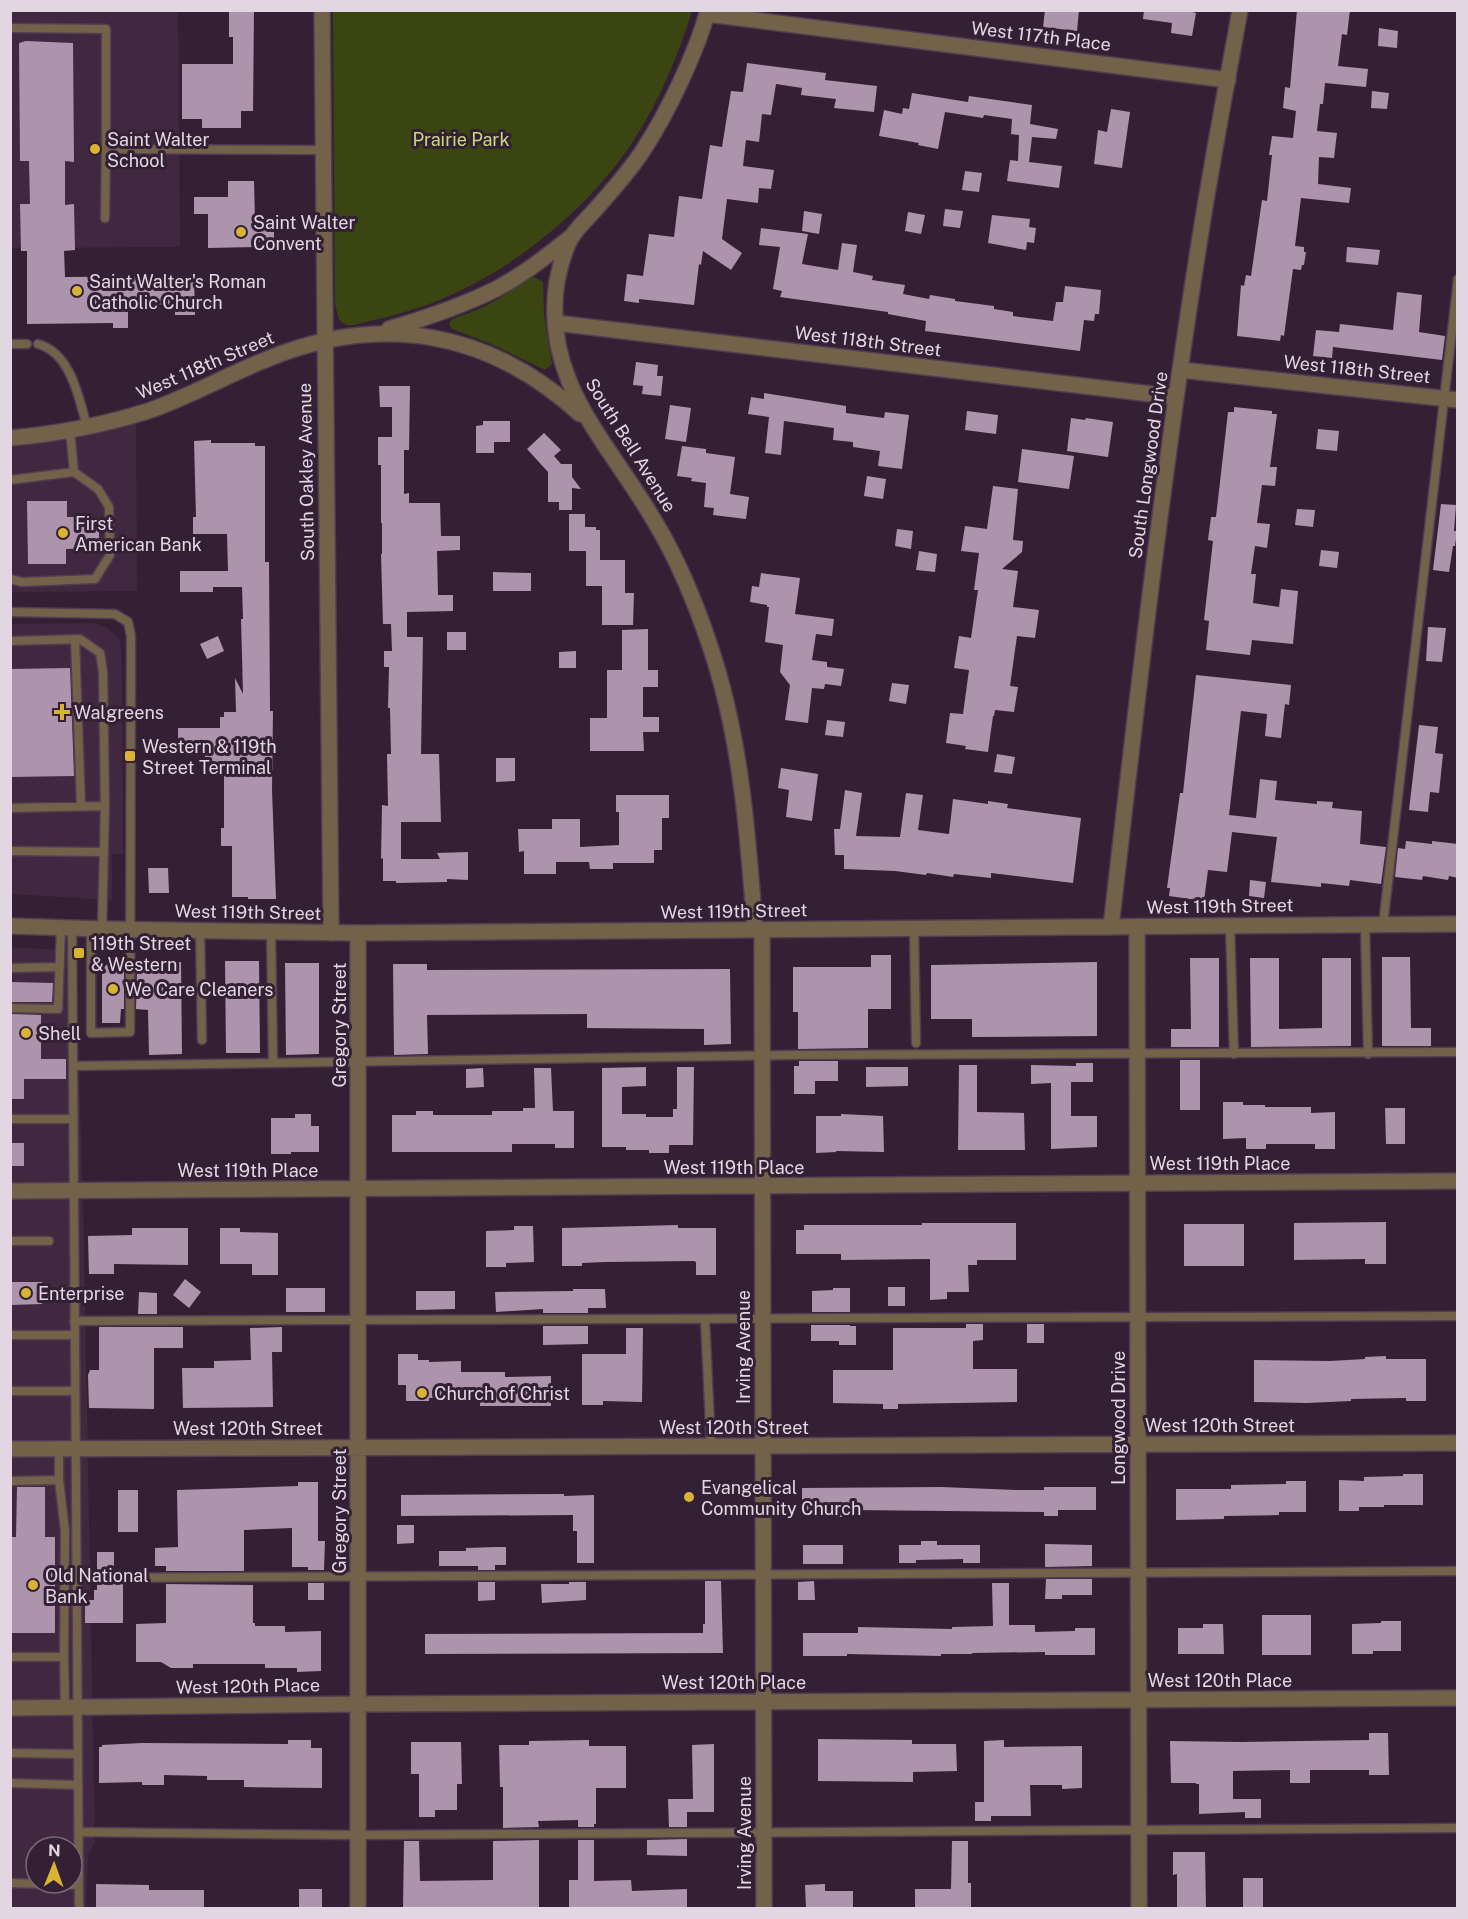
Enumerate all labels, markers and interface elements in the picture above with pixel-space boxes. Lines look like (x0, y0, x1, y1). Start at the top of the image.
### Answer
street label: West 117th Place (970, 17, 1112, 55)
place label: Saint Walter School (107, 129, 210, 171)
park label: Prairie Park (412, 129, 510, 150)
marker: Saint Walter School (88, 142, 102, 156)
place label: Saint Walter Convent (253, 212, 356, 254)
marker: Saint Walter Convent (234, 225, 248, 239)
place label: Saint Walter's Roman Catholic Church (89, 271, 266, 313)
marker: Saint Walter's Roman Catholic Church (70, 284, 84, 298)
street label: West 118th Street (794, 322, 942, 360)
street label: West 118th Street (133, 327, 277, 403)
street label: West 118th Street (1283, 351, 1431, 387)
street label: South Longwood Drive (1124, 370, 1172, 560)
street label: South Bell Avenue (581, 374, 681, 516)
street label: South Oakley Avenue (294, 383, 318, 561)
place label: First American Bank (75, 513, 202, 555)
marker: First American Bank (56, 526, 70, 540)
place label: Walgreens (74, 702, 164, 723)
marker: Walgreens (55, 705, 69, 719)
place label: Western & 119th Street Terminal (142, 736, 277, 778)
marker: Western & 119th Street Terminal (123, 749, 137, 763)
street label: West 119th Street (1146, 894, 1294, 918)
street label: West 119th Street (660, 899, 808, 923)
street label: West 119th Street (174, 900, 322, 924)
place label: 119th Street & Western (91, 933, 191, 975)
marker: 119th Street & Western (72, 946, 86, 960)
street label: Gregory Street (329, 962, 350, 1088)
place label: We Care Cleaners (125, 979, 273, 1000)
marker: We Care Cleaners (106, 982, 120, 996)
place label: Shell (38, 1023, 81, 1044)
marker: Shell (19, 1026, 33, 1040)
street label: West 119th Place (1149, 1153, 1291, 1174)
street label: West 119th Place (663, 1157, 805, 1178)
street label: West 119th Place (177, 1160, 319, 1181)
place label: Enterprise (38, 1283, 124, 1304)
marker: Enterprise (19, 1286, 33, 1300)
street label: Irving Avenue (733, 1290, 754, 1404)
street label: Longwood Drive (1108, 1351, 1129, 1485)
place label: Church of Christ (434, 1383, 570, 1404)
marker: Church of Christ (415, 1386, 429, 1400)
street label: West 120th Street (1145, 1415, 1295, 1436)
street label: West 120th Street (659, 1417, 809, 1438)
street label: West 120th Street (173, 1418, 323, 1439)
street label: Gregory Street (329, 1448, 350, 1574)
place label: Evangelical Community Church (701, 1477, 861, 1519)
marker: Evangelical Community Church (682, 1490, 696, 1504)
place label: Old National Bank (45, 1565, 149, 1607)
marker: Old National Bank (26, 1578, 40, 1592)
street label: West 120th Place (1148, 1670, 1292, 1691)
street label: West 120th Place (662, 1672, 806, 1693)
street label: West 120th Place (176, 1674, 320, 1698)
street label: Irving Avenue (734, 1776, 755, 1890)
north arrow (24, 1835, 84, 1895)
text: N (48, 1841, 61, 1860)

